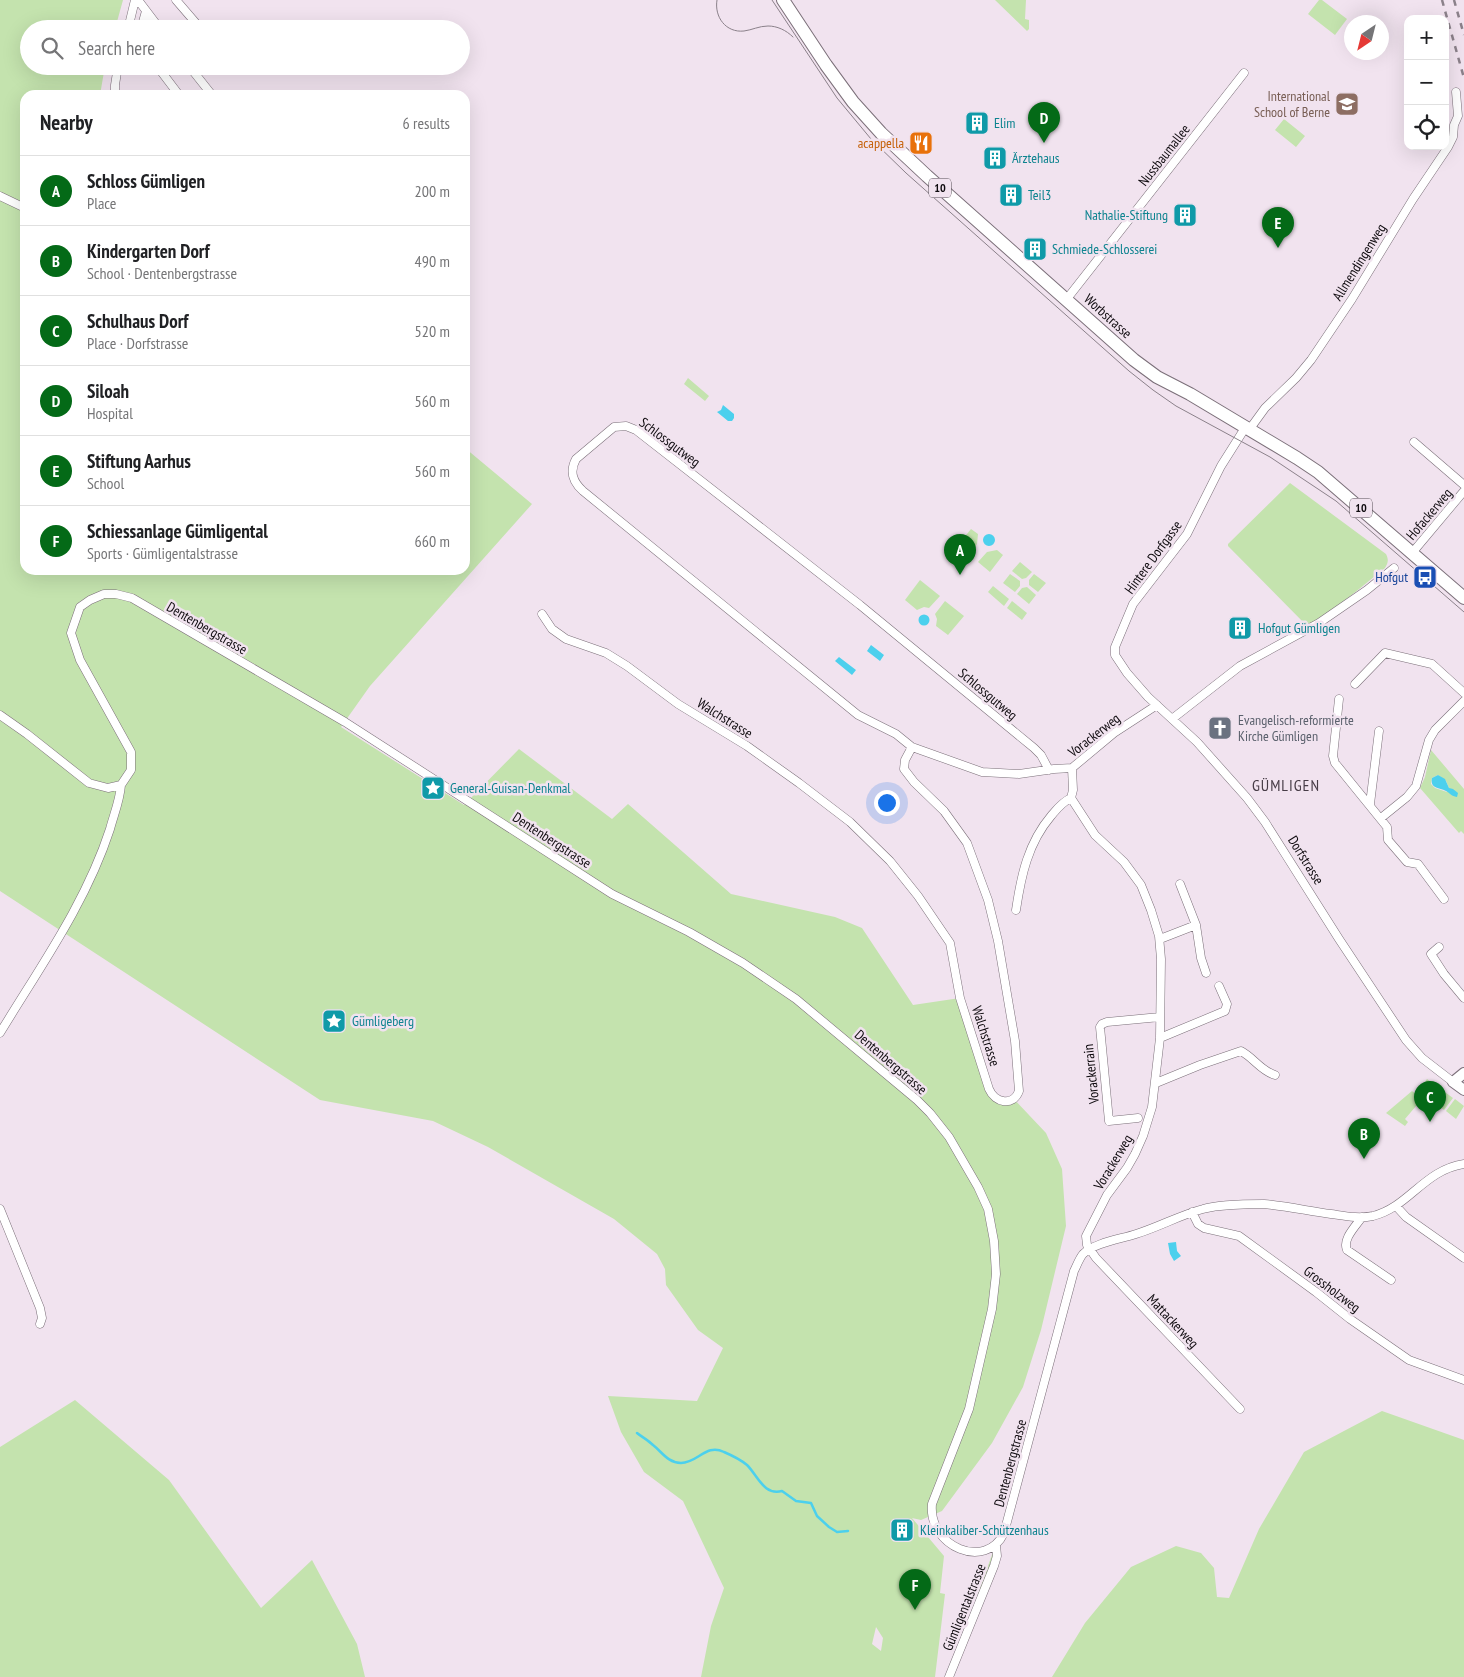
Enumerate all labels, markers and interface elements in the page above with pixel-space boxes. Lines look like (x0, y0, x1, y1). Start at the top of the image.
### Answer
north arrow (1344, 15, 1389, 60)
map controls (1404, 15, 1449, 150)
button: + (1404, 15, 1449, 60)
search box (20, 20, 470, 75)
icon: search (38, 34, 66, 62)
text: Search here (78, 36, 155, 60)
button: − (1404, 60, 1449, 105)
place label: International School of Berne (1254, 87, 1331, 121)
school or university icon: International School of Berne (1334, 91, 1360, 117)
pin: D (1028, 102, 1060, 143)
button: locate (1404, 105, 1449, 150)
text: Nearby (40, 109, 93, 136)
building icon: Elim (964, 110, 990, 136)
text: 6 results (403, 113, 450, 133)
place label: Elim (994, 114, 1015, 132)
street label: Nussbaumallee (1134, 120, 1194, 190)
restaurant icon: acappella (908, 130, 934, 156)
place label: acappella (858, 134, 904, 152)
building icon: Ärztehaus (982, 145, 1008, 171)
place label: Ärztehaus (1012, 149, 1060, 167)
text: Schloss Gümligen (87, 169, 205, 193)
road number: 10 (929, 178, 951, 198)
text: A (52, 181, 60, 201)
text: 200 m (415, 181, 450, 201)
building icon: Teil3 (998, 182, 1024, 208)
place label: Teil3 (1028, 186, 1051, 204)
text: Place (87, 193, 116, 213)
building icon: Nathalie-Stiftung (1172, 202, 1198, 228)
place label: Nathalie-Stiftung (1085, 206, 1168, 224)
pin: E (1262, 207, 1294, 248)
street label: Allmendingenweg (1328, 220, 1390, 304)
building icon: Schmiede-Schlosserei (1022, 236, 1048, 262)
text: Kindergarten Dorf (87, 239, 209, 263)
place label: Schmiede-Schlosserei (1052, 240, 1157, 258)
text: B (52, 251, 60, 271)
text: 490 m (415, 251, 450, 271)
text: School · Dentenbergstrasse (87, 263, 237, 283)
street label: Worbstrasse (1080, 290, 1136, 342)
text: Schulhaus Dorf (87, 309, 188, 333)
text: C (52, 321, 60, 341)
text: 520 m (415, 321, 450, 341)
text: Place · Dorfstrasse (87, 333, 188, 353)
text: Siloah (87, 379, 129, 403)
text: D (52, 391, 60, 411)
text: 560 m (415, 391, 450, 411)
text: Hospital (87, 403, 133, 423)
street label: Schlossgutweg (636, 413, 704, 471)
text: Stiftung Aarhus (87, 449, 191, 473)
text: E (53, 461, 59, 481)
text: 560 m (415, 461, 450, 481)
text: School (87, 473, 124, 493)
street label: Hofackerweg (1402, 484, 1456, 544)
road number: 10 (1350, 498, 1372, 518)
street label: Hintere Dorfgasse (1120, 517, 1186, 597)
text: Schiessanlage Gümligental (87, 519, 268, 543)
text: F (53, 531, 59, 551)
text: 660 m (415, 531, 450, 551)
pin: A (944, 534, 976, 575)
text: Sports · Gümligentalstrasse (87, 543, 238, 563)
bus stop icon: Hofgut (1412, 564, 1438, 590)
place label: Hofgut (1375, 568, 1408, 586)
street label: Dentenbergstrasse (164, 598, 251, 658)
building icon: Hofgut Gümligen (1227, 615, 1253, 641)
place label: Hofgut Gümligen (1258, 619, 1340, 637)
street label: Schlossgutweg (955, 664, 1021, 724)
street label: Walchstrasse (694, 694, 756, 742)
street label: Vorackerweg (1064, 709, 1124, 761)
place label: Evangelisch-reformierte Kirche Gümligen (1238, 711, 1354, 745)
church icon: Evangelisch-reformierte Kirche Gümligen (1207, 715, 1233, 741)
place icon: General-Guisan-Denkmal (420, 775, 446, 801)
district label: GÜMLIGEN (1252, 775, 1320, 795)
place label: General-Guisan-Denkmal (450, 779, 571, 797)
your location (874, 790, 900, 816)
street label: Dentenbergstrasse (509, 808, 595, 872)
street label: Dorfstrasse (1284, 832, 1328, 888)
street label: Walchstrasse (968, 1004, 1004, 1069)
place icon: Gümligeberg (321, 1008, 347, 1034)
place label: Gümligeberg (352, 1012, 414, 1030)
street label: Dentenbergstrasse (851, 1026, 931, 1098)
street label: Vorackerrain (1079, 1043, 1103, 1106)
pin: C (1414, 1081, 1446, 1122)
pin: B (1348, 1118, 1380, 1159)
street label: Vorackerweg (1089, 1131, 1136, 1194)
street label: Grossholzweg (1300, 1262, 1364, 1316)
street label: Mattackerweg (1143, 1290, 1203, 1352)
street label: Dentenbergstrasse (990, 1417, 1030, 1509)
building icon: Kleinkaliber-Schützenhaus (889, 1517, 915, 1543)
place label: Kleinkaliber-Schützenhaus (920, 1521, 1049, 1539)
street label: Gümligentalstrasse (938, 1561, 990, 1653)
pin: F (899, 1569, 931, 1610)

